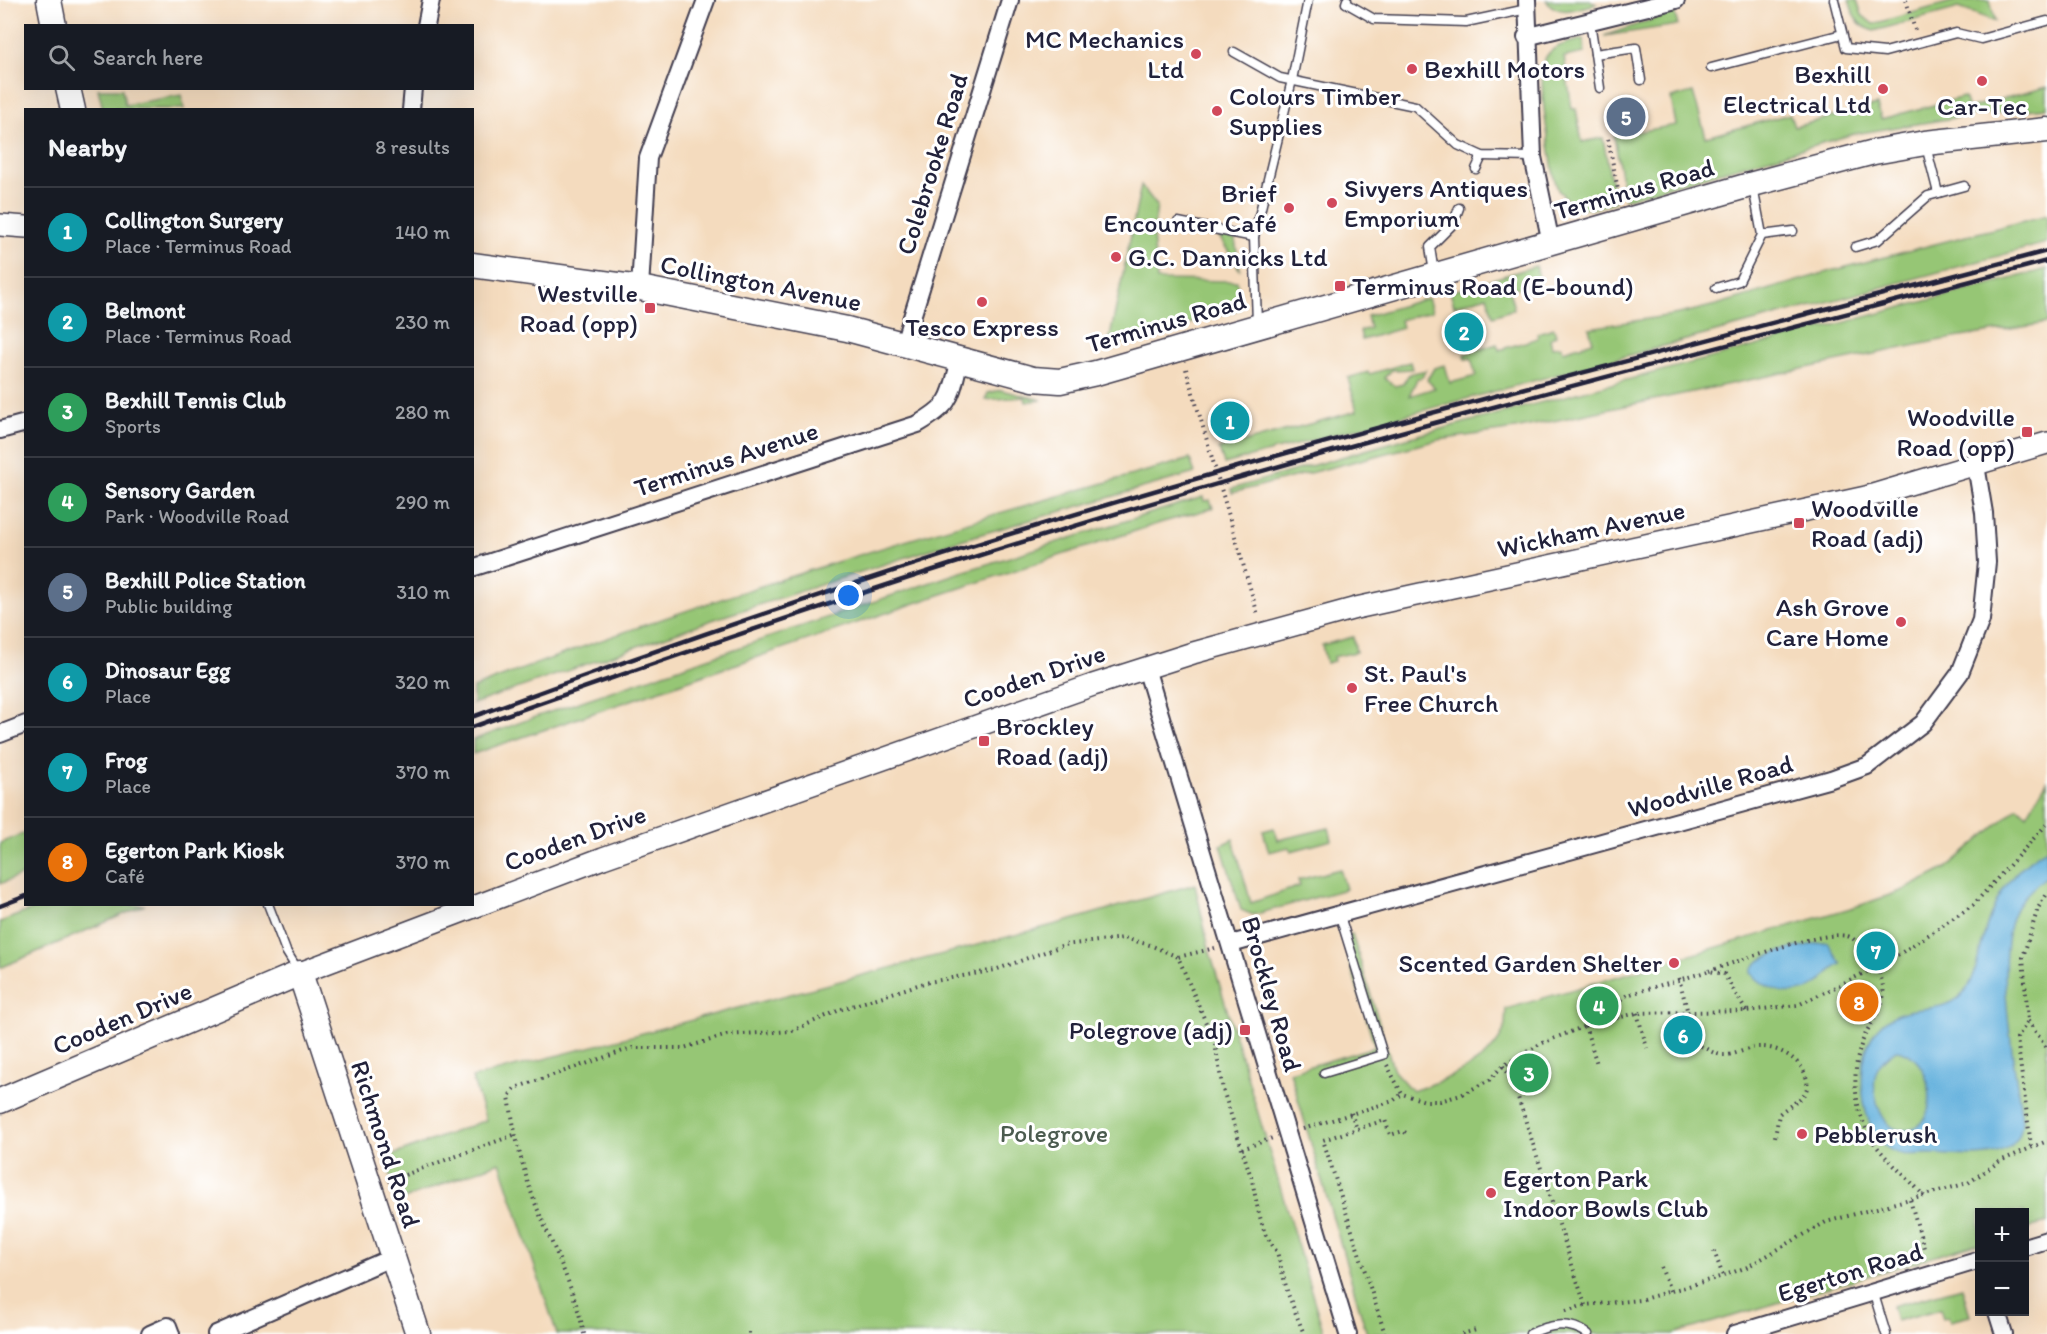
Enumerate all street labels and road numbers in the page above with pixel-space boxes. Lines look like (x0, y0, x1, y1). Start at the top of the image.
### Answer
street label: Colebrooke Road (889, 69, 975, 259)
street label: Terminus Road (1551, 151, 1718, 227)
street label: Collington Avenue (658, 248, 864, 318)
street label: Terminus Road (1083, 284, 1250, 360)
street label: Terminus Avenue (630, 414, 822, 504)
street label: Wickham Avenue (1494, 493, 1688, 565)
street label: Cooden Drive (959, 637, 1109, 715)
street label: Woodville Road (1624, 747, 1796, 825)
street label: Cooden Drive (500, 798, 650, 878)
street label: Brockley Road (1235, 913, 1309, 1075)
street label: Cooden Drive (47, 974, 197, 1062)
street label: Richmond Road (344, 1056, 428, 1232)
street label: Egerton Road (1774, 1235, 1926, 1309)

